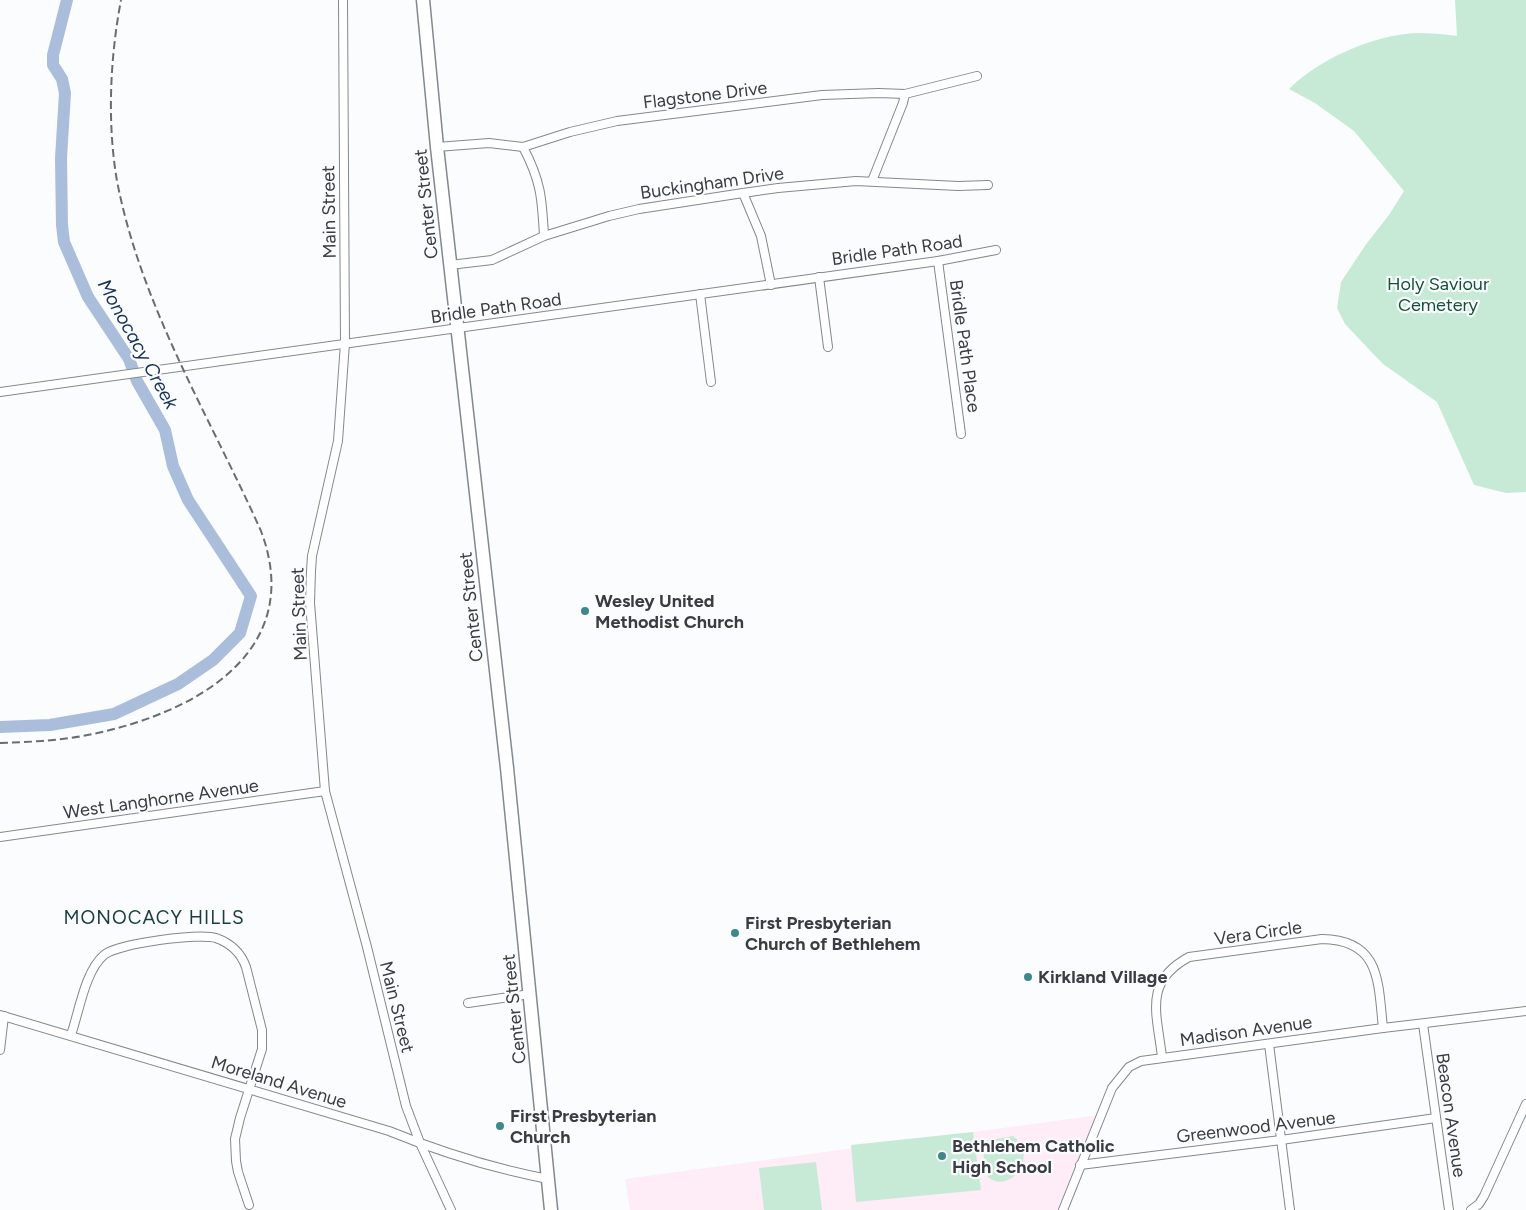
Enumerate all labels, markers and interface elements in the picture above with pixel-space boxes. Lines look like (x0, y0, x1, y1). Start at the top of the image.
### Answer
street label: Flagstone Drive (642, 76, 769, 114)
street label: Center Street (409, 148, 443, 260)
street label: Buckingham Drive (639, 162, 785, 204)
street label: Main Street (317, 165, 341, 259)
street label: Bridle Path Road (830, 230, 964, 270)
park label: Holy Saviour Cemetery (1387, 273, 1489, 316)
water label: Monocacy Creek (93, 275, 184, 414)
street label: Bridle Path Place (945, 278, 985, 414)
street label: Bridle Path Road (429, 288, 563, 328)
street label: Center Street (454, 551, 488, 663)
street label: Main Street (286, 567, 312, 661)
place label: Wesley United Methodist Church (595, 590, 744, 633)
marker: Wesley United Methodist Church (579, 605, 591, 617)
street label: West Langhorne Avenue (62, 774, 260, 824)
district label: MONOCACY HILLS (63, 906, 245, 929)
place label: First Presbyterian Church of Bethlehem (745, 912, 920, 955)
street label: Vera Circle (1213, 916, 1303, 950)
marker: First Presbyterian Church of Bethlehem (729, 927, 741, 939)
street label: Center Street (497, 953, 531, 1065)
street label: Main Street (375, 959, 419, 1055)
place label: Kirkland Village (1038, 966, 1167, 988)
marker: Kirkland Village (1022, 971, 1034, 983)
street label: Madison Avenue (1178, 1011, 1314, 1051)
street label: Moreland Avenue (209, 1051, 350, 1113)
street label: Beacon Avenue (1431, 1051, 1471, 1179)
place label: First Presbyterian Church (510, 1105, 657, 1148)
street label: Greenwood Avenue (1175, 1106, 1337, 1148)
marker: First Presbyterian Church (494, 1120, 506, 1132)
place label: Bethlehem Catholic High School (952, 1135, 1115, 1178)
marker: Bethlehem Catholic High School (936, 1150, 948, 1162)

